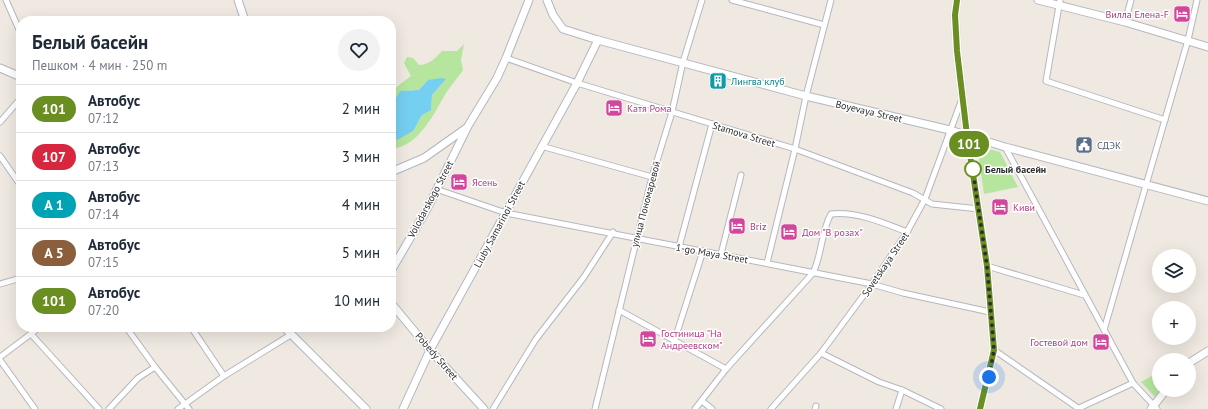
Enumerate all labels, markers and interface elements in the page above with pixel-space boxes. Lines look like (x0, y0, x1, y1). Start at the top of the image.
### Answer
hotel icon: Вилла Елена-F (1172, 4, 1192, 24)
place label: Вилла Елена-F (1105, 8, 1169, 21)
button: heart (338, 29, 380, 71)
text: Белый басейн (32, 30, 148, 54)
text: Пешком · 4 мин · 250 m (32, 57, 167, 74)
building icon: Лингва клуб (708, 71, 728, 91)
place label: Лингва клуб (730, 75, 785, 88)
text: Автобус (88, 91, 140, 110)
street label: Boyevaya Street (834, 97, 904, 126)
hotel icon: Катя Рома (604, 98, 624, 118)
text: 2 мин (342, 99, 380, 118)
text: 101 (42, 100, 66, 118)
place label: Катя Рома (627, 102, 672, 115)
text: 07:12 (88, 110, 119, 127)
street label: Stamova Street (711, 119, 777, 150)
line badge: 101 (946, 131, 992, 157)
text: 101 (957, 135, 981, 153)
public building icon: СДЭК (1074, 135, 1094, 155)
text: Автобус (88, 139, 140, 158)
place label: СДЭК (1097, 139, 1121, 152)
text: 3 мин (342, 147, 380, 166)
text: 107 (42, 148, 66, 166)
text: 07:13 (88, 158, 119, 175)
street label: Volodarskogo Street (404, 158, 457, 241)
street label: улица Пономаревой (628, 160, 663, 249)
marker: Белый басейн (964, 160, 982, 178)
place label: Белый басейн (985, 163, 1046, 176)
hotel icon: Ясень (449, 172, 469, 192)
place label: Ясень (472, 176, 497, 189)
street label: Liuby Samarinoi Street (471, 178, 528, 270)
text: Автобус (88, 187, 140, 206)
text: 4 мин (342, 195, 380, 214)
text: A 1 (44, 196, 64, 214)
hotel icon: Киви (990, 197, 1010, 217)
place label: Киви (1013, 201, 1035, 214)
text: 07:14 (88, 206, 119, 223)
hotel icon: Briz (727, 216, 747, 236)
place label: Briz (750, 220, 766, 233)
hotel icon: Дом "В розах" (779, 222, 799, 242)
place label: Дом "В розах" (802, 226, 863, 239)
street label: Sovetskaya Street (859, 229, 912, 299)
text: Автобус (88, 235, 140, 254)
street label: 1-go Maya Street (675, 241, 750, 266)
text: 5 мин (342, 243, 380, 262)
text: A 5 (44, 244, 64, 262)
map controls (1152, 249, 1196, 397)
button: layers (1152, 249, 1196, 293)
text: 07:15 (88, 254, 119, 271)
text: Автобус (88, 283, 140, 302)
text: 10 мин (334, 291, 380, 310)
text: 101 (42, 292, 66, 310)
button: + (1152, 301, 1196, 345)
text: 07:20 (88, 302, 119, 319)
place label: Гостиница "На Андреевском" (661, 327, 722, 352)
hotel icon: Гостиница "На Андреевском" (638, 329, 658, 349)
street label: Pobedy Street (412, 330, 461, 383)
hotel icon: Гостевой дом (1091, 332, 1111, 352)
place label: Гостевой дом (1030, 336, 1088, 349)
button: − (1152, 353, 1196, 397)
your location (979, 367, 999, 387)

